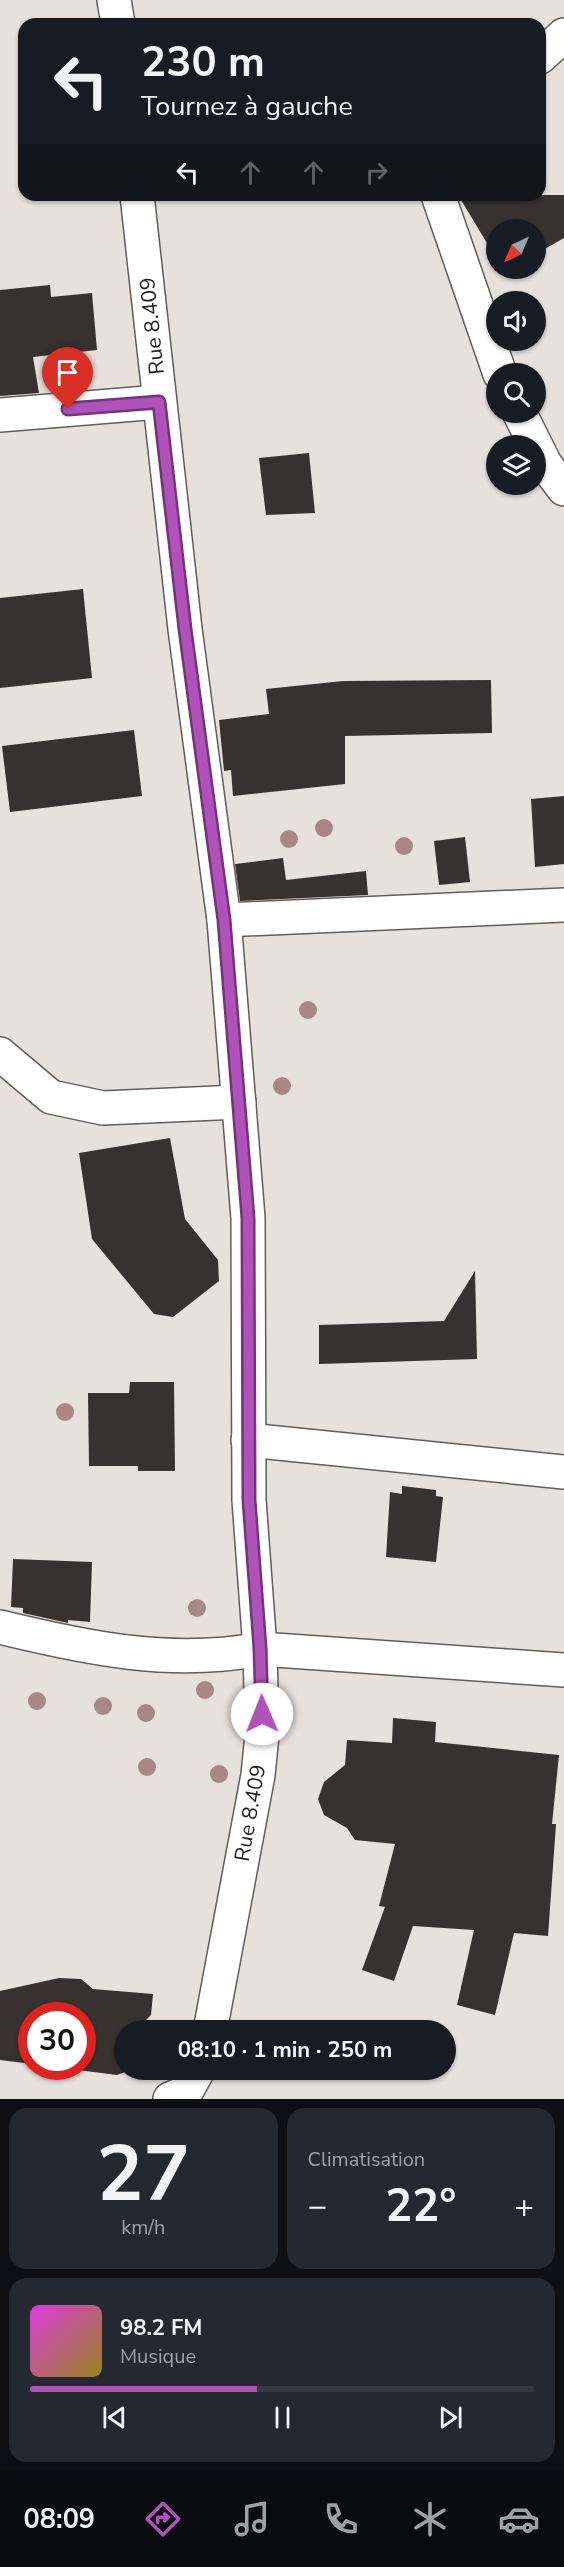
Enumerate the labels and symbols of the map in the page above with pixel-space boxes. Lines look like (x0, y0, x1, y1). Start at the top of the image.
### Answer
north arrow (486, 219, 546, 279)
street label: Rue 8.409 (133, 276, 171, 376)
pin (42, 347, 93, 409)
position arrow (230, 1682, 294, 1746)
street label: Rue 8.409 (228, 1763, 272, 1863)
speed limit sign: 30 (18, 2002, 96, 2080)

